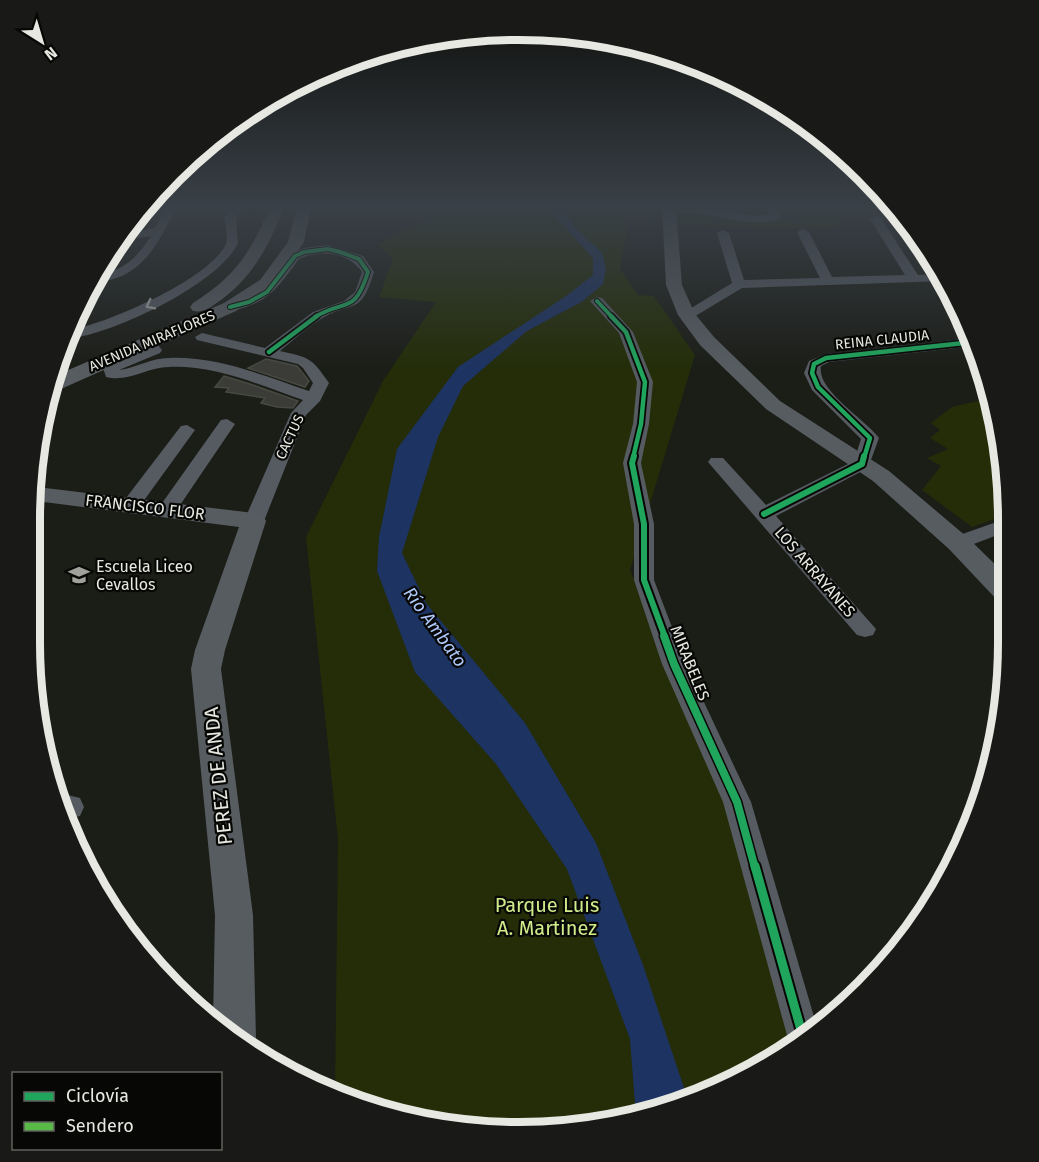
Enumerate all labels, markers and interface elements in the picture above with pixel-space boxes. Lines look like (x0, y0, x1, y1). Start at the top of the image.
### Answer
north arrow (12, 12, 72, 72)
text: N (41, 43, 61, 64)
one-way arrow (145, 297, 156, 309)
street label: AVENIDA MIRAFLORES (86, 307, 218, 375)
street label: REINA CLAUDIA (834, 327, 930, 353)
street label: CACTUS (272, 412, 308, 462)
street label: FRANCISCO FLOR (84, 490, 206, 524)
street label: LOS ARRAYANES (771, 523, 860, 621)
place label: Escuela Liceo Cevallos (96, 557, 193, 594)
school or university icon: Escuela Liceo Cevallos (67, 563, 91, 587)
water label: Río Ambato (399, 583, 471, 671)
street label: MIRABELES (666, 623, 714, 704)
street label: PEREZ DE ANDA (199, 705, 237, 846)
park label: Parque Luis A. Martinez (495, 893, 599, 940)
legend (12, 1072, 222, 1150)
text: Ciclovía (66, 1085, 129, 1107)
text: Sendero (66, 1115, 134, 1137)

